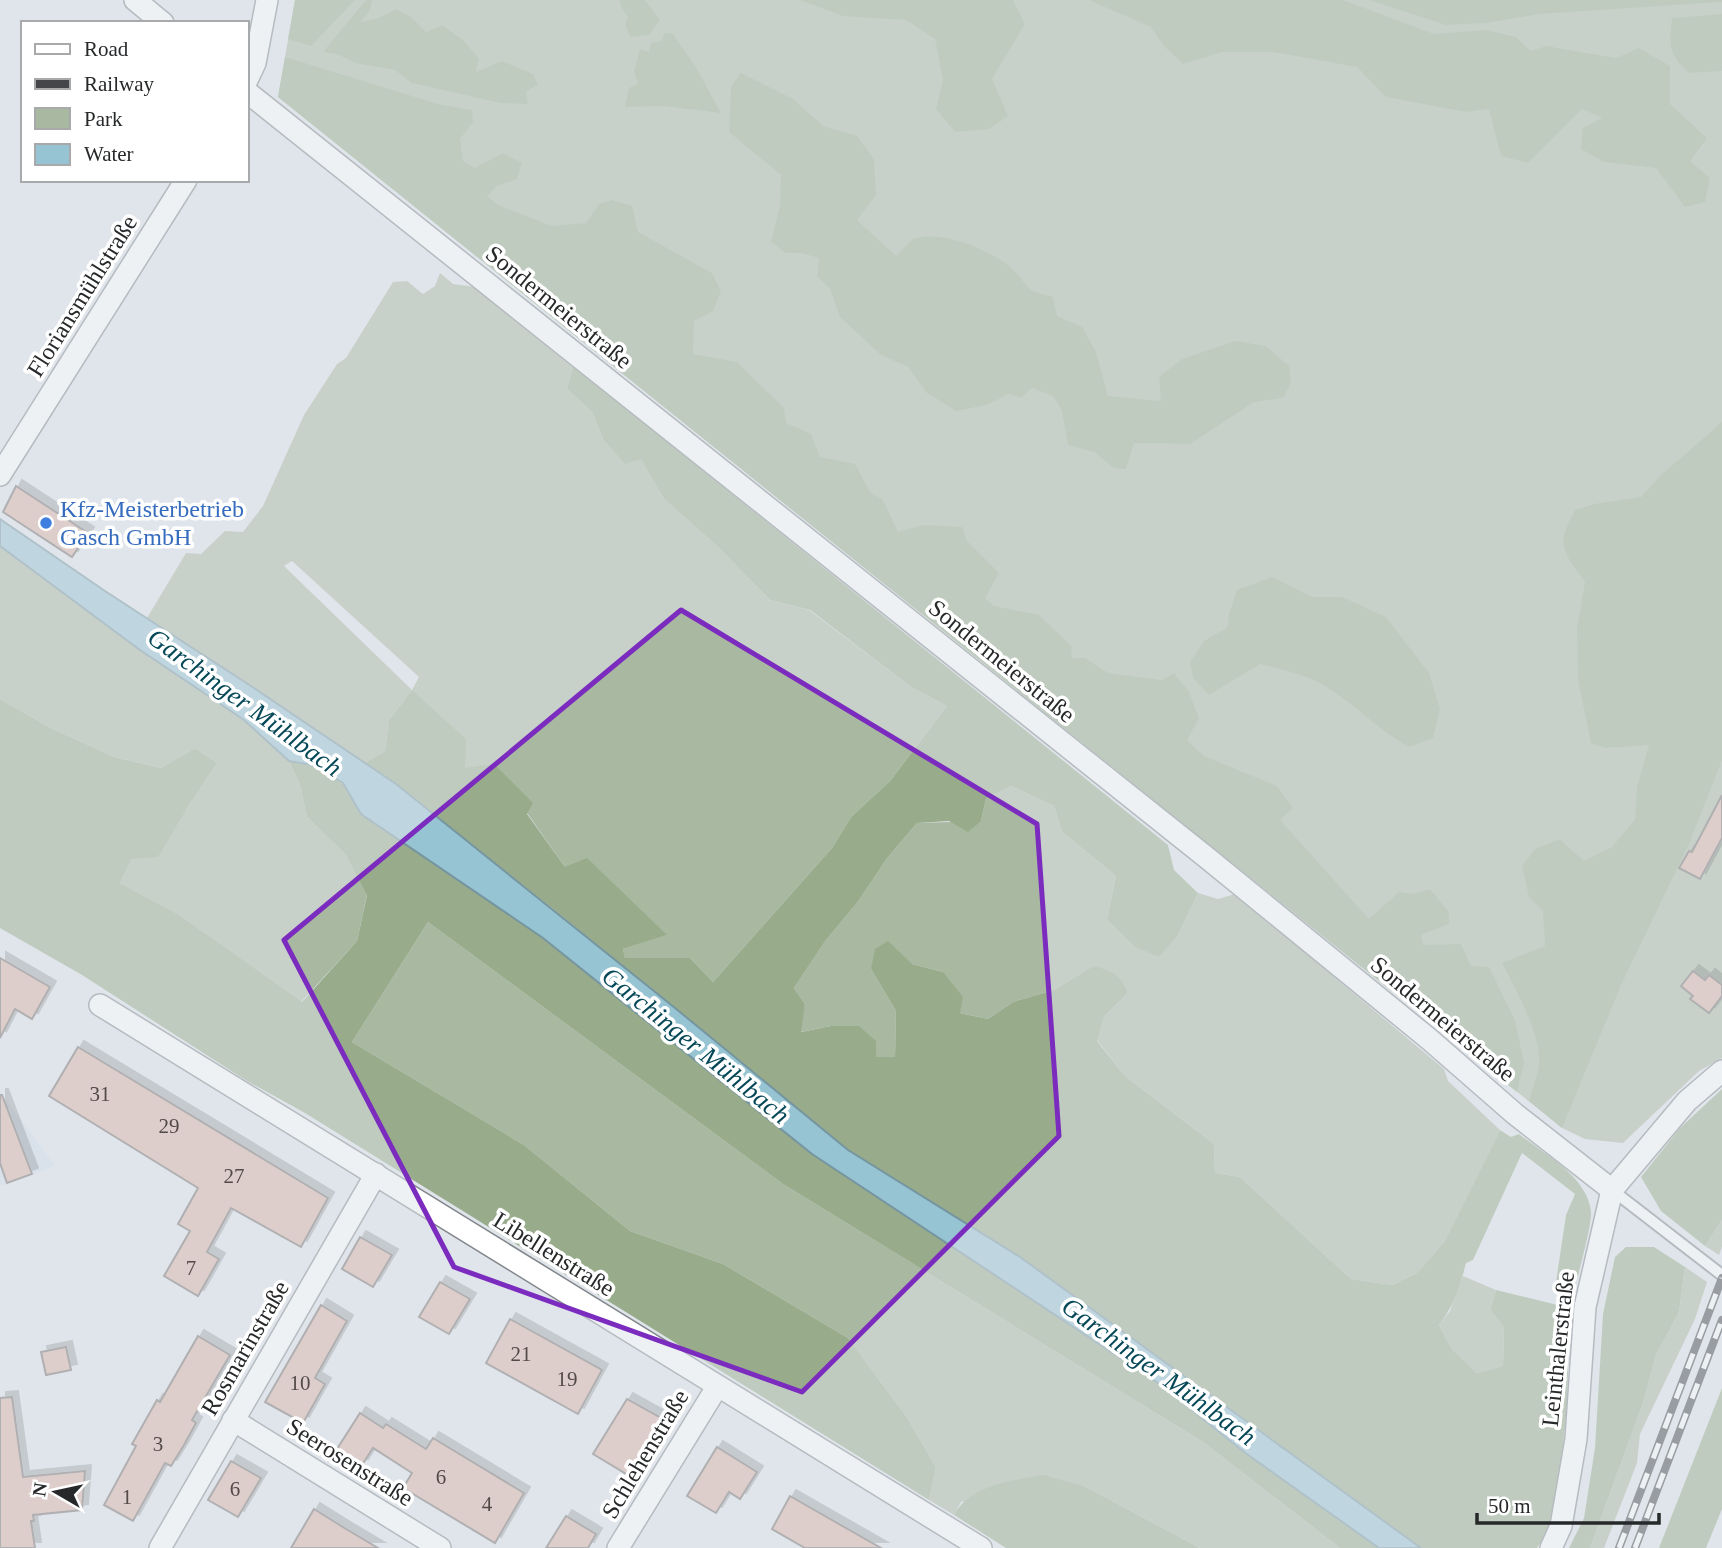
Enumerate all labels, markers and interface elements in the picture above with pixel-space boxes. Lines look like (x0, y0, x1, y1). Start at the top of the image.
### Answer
legend (21, 21, 248, 182)
text: Road (84, 37, 129, 61)
text: Railway (84, 72, 154, 96)
text: Park (84, 107, 123, 131)
text: Water (84, 142, 134, 166)
street label: Floriansmühlstraße (22, 211, 142, 381)
street label: Sondermeierstraße (481, 240, 637, 374)
place label: Kfz-Meisterbetrieb Gasch GmbH (60, 496, 244, 550)
marker: Kfz-Meisterbetrieb Gasch GmbH (38, 515, 54, 531)
street label: Sondermeierstraße (924, 594, 1080, 728)
water label: Garchinger Mühlbach (142, 622, 347, 782)
street label: Sondermeierstraße (1366, 951, 1520, 1087)
water label: Garchinger Mühlbach (596, 961, 795, 1130)
house number: 31 (90, 1082, 111, 1106)
house number: 29 (159, 1114, 180, 1138)
house number: 27 (224, 1164, 245, 1188)
street label: Libellenstraße (489, 1207, 619, 1301)
house number: 7 (186, 1256, 196, 1280)
street label: Leinthalerstraße (1537, 1270, 1579, 1428)
street label: Rosmarinstraße (196, 1276, 294, 1420)
water label: Garchinger Mühlbach (1056, 1291, 1261, 1451)
house number: 21 (511, 1342, 532, 1366)
house number: 19 (557, 1367, 578, 1391)
house number: 10 (290, 1371, 311, 1395)
street label: Schlehenstraße (596, 1385, 694, 1523)
street label: Seerosenstraße (282, 1413, 418, 1511)
house number: 3 (153, 1432, 163, 1456)
north arrow (21, 1457, 91, 1527)
house number: 6 (436, 1465, 446, 1489)
house number: 6 (230, 1477, 240, 1501)
text: N (28, 1481, 51, 1498)
scale bar (1477, 1482, 1659, 1526)
house number: 1 (122, 1485, 132, 1509)
house number: 4 (482, 1492, 493, 1516)
text: 50 m (1488, 1494, 1531, 1518)

